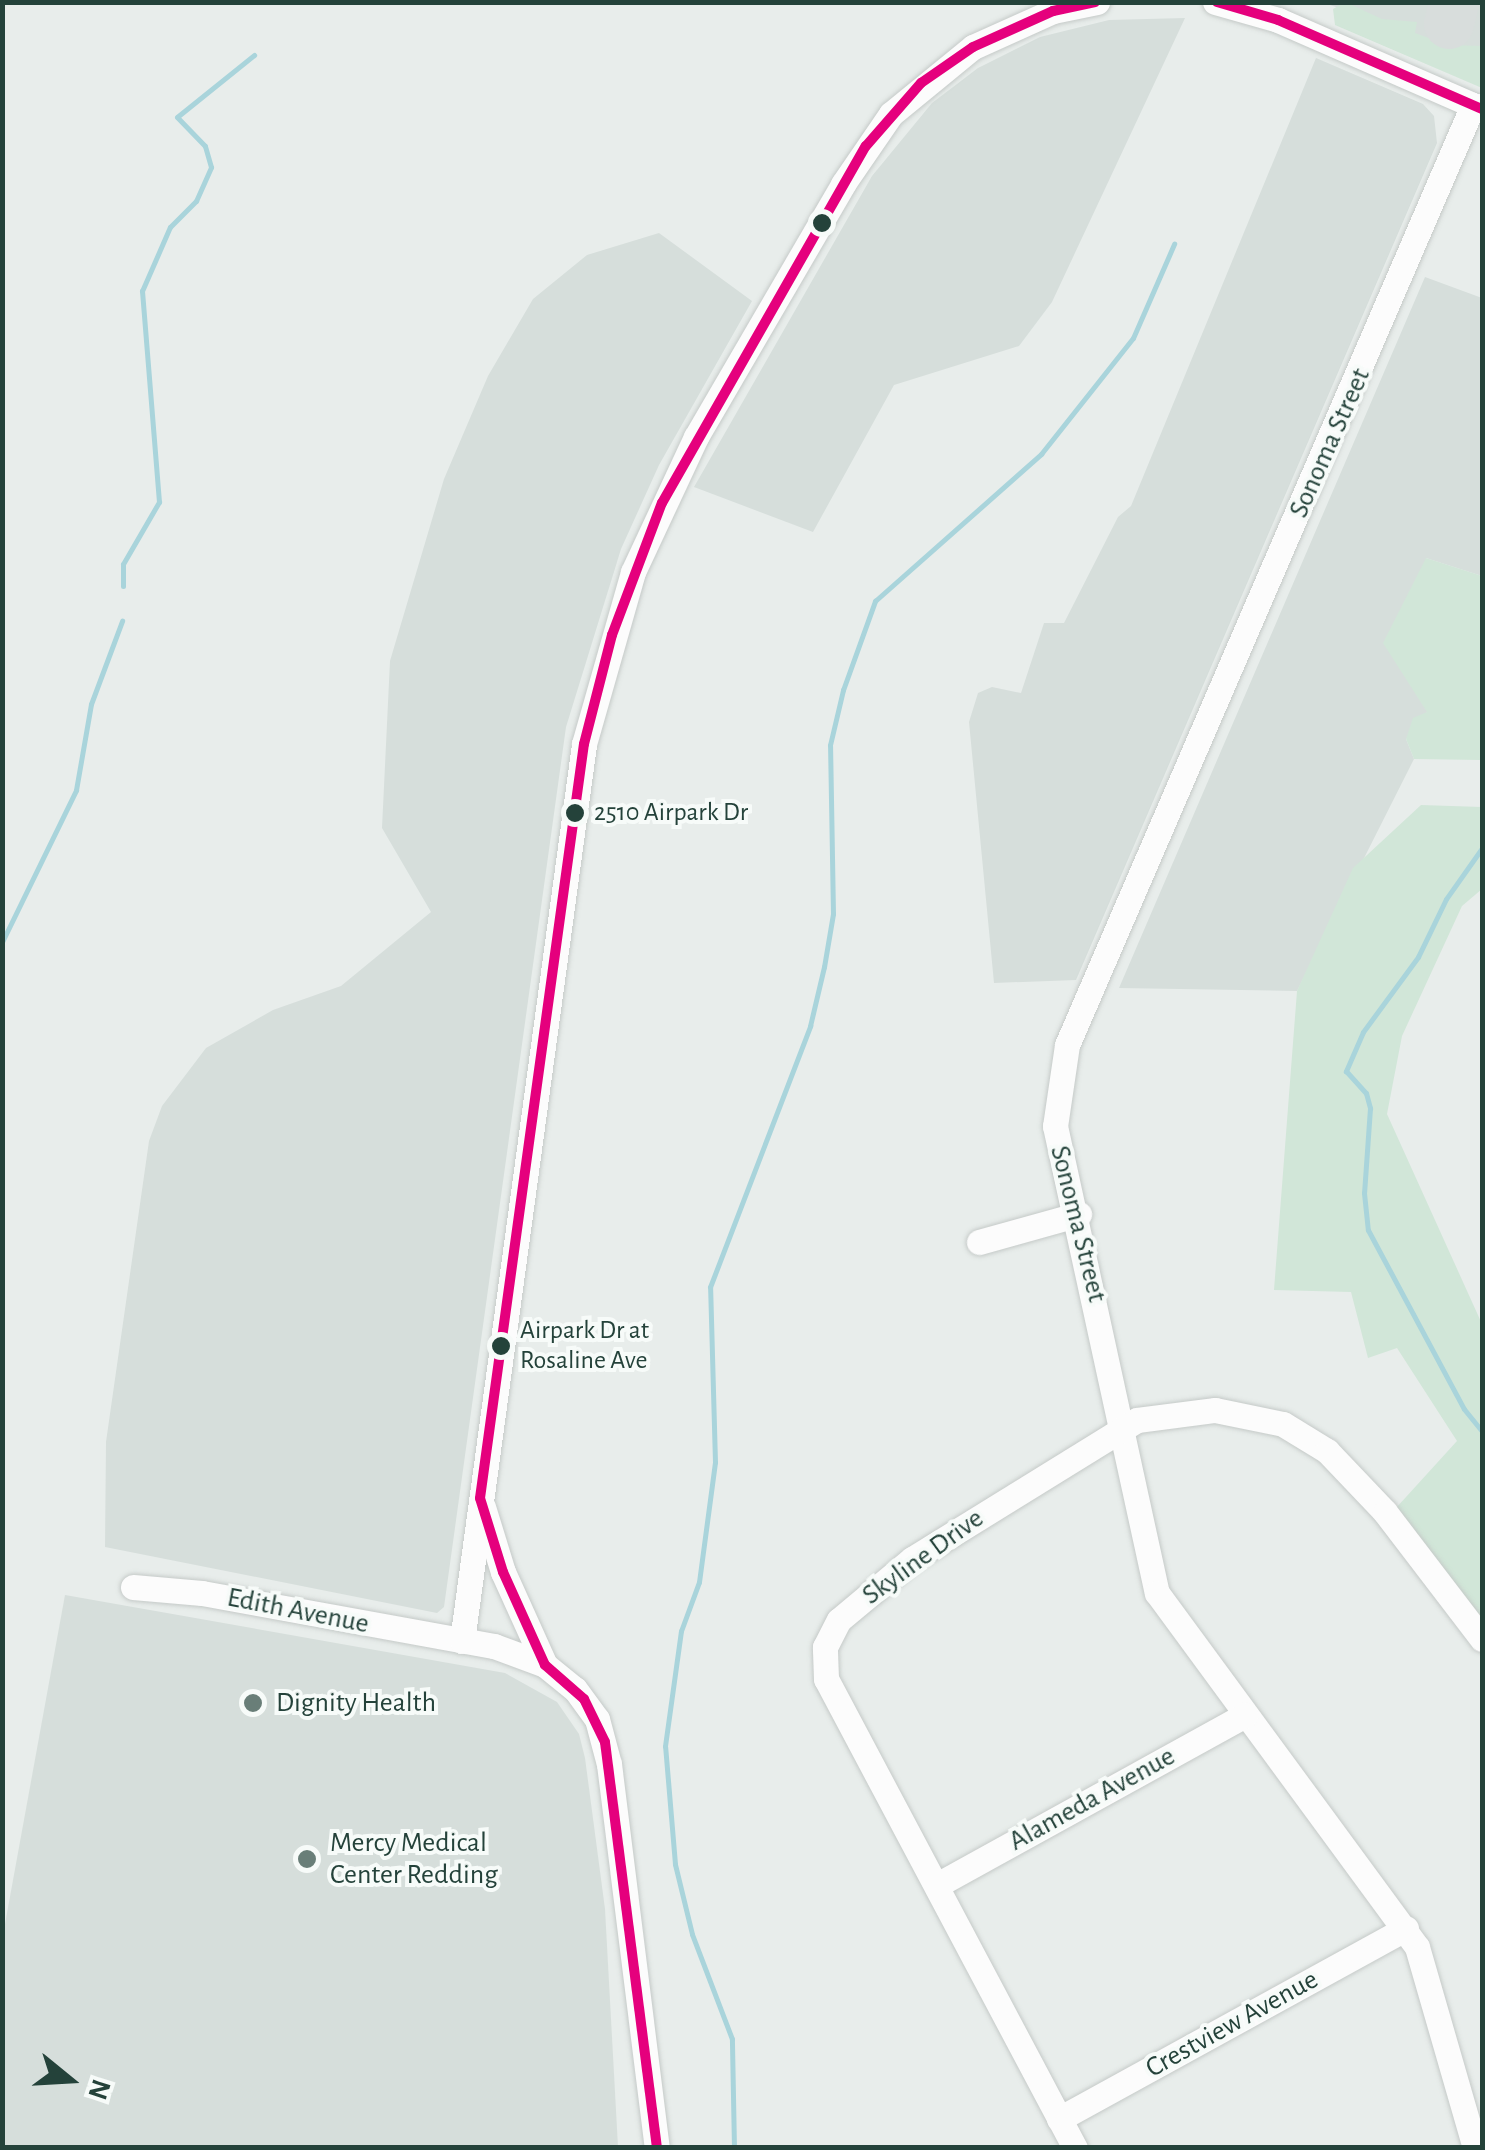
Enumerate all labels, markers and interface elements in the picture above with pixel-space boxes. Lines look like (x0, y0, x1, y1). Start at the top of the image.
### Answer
unlabelled marker (812, 213, 832, 233)
street label: Sonoma Street (1282, 363, 1378, 523)
place label: 2510 Airpark Dr (594, 797, 748, 829)
marker: 2510 Airpark Dr (565, 803, 585, 823)
street label: Sonoma Street (1042, 1142, 1114, 1306)
place label: Airpark Dr at Rosaline Ave (520, 1315, 649, 1376)
marker: Airpark Dr at Rosaline Ave (491, 1336, 511, 1356)
street label: Skyline Drive (856, 1502, 990, 1612)
street label: Edith Avenue (224, 1581, 372, 1641)
place label: Dignity Health (276, 1686, 436, 1720)
marker: Dignity Health (240, 1690, 266, 1716)
street label: Alameda Avenue (1003, 1740, 1181, 1858)
place label: Mercy Medical Center Redding (330, 1826, 498, 1892)
marker: Mercy Medical Center Redding (294, 1846, 320, 1872)
street label: Crestview Avenue (1140, 1963, 1324, 2085)
north arrow (20, 2030, 120, 2130)
text: N (82, 2076, 115, 2103)

